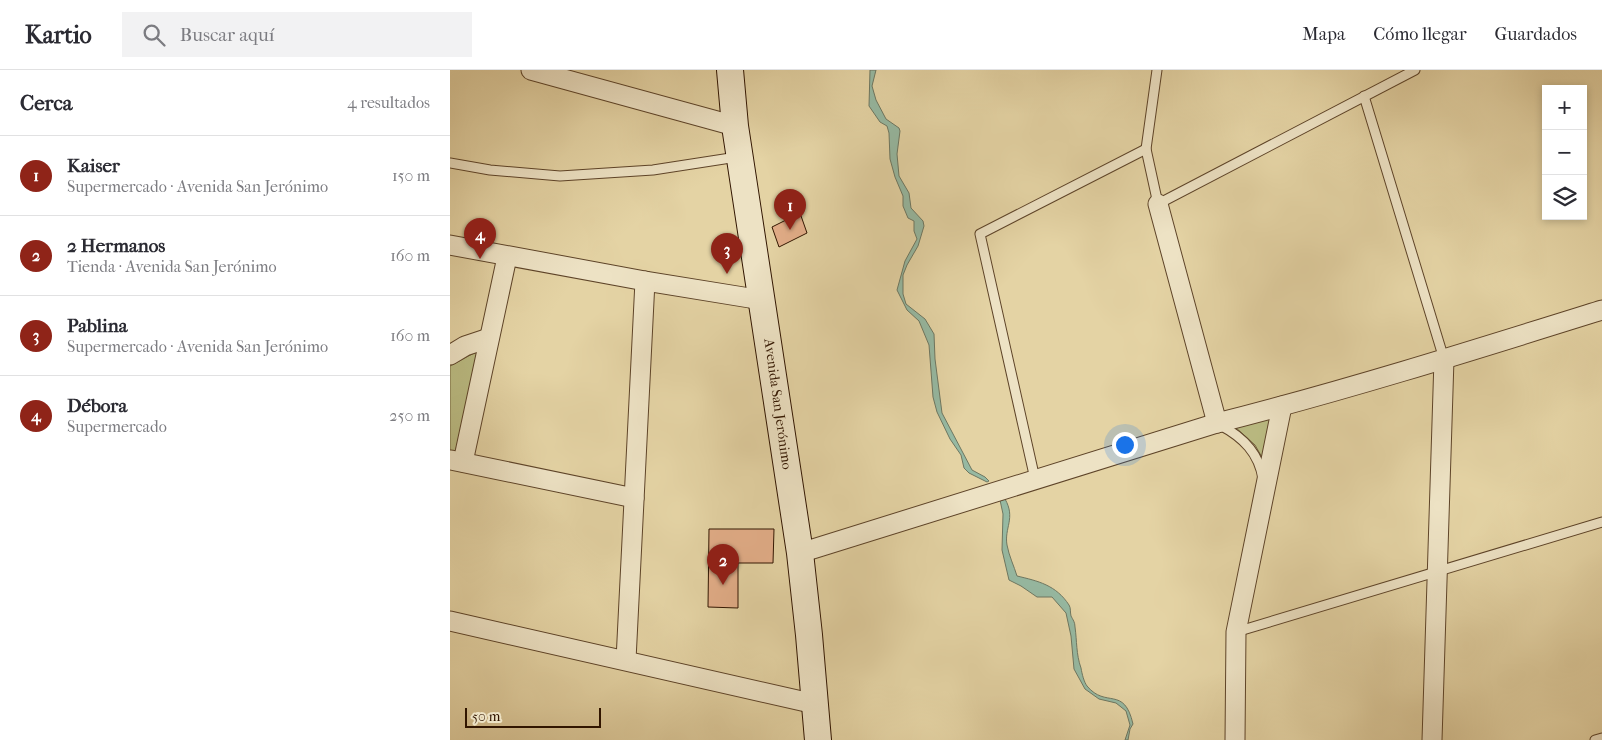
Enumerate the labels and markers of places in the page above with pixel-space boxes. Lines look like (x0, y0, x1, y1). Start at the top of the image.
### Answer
pin: 1 (774, 189, 806, 230)
pin: 4 (464, 218, 496, 259)
pin: 3 (711, 233, 743, 274)
pin: 2 (707, 544, 739, 585)

